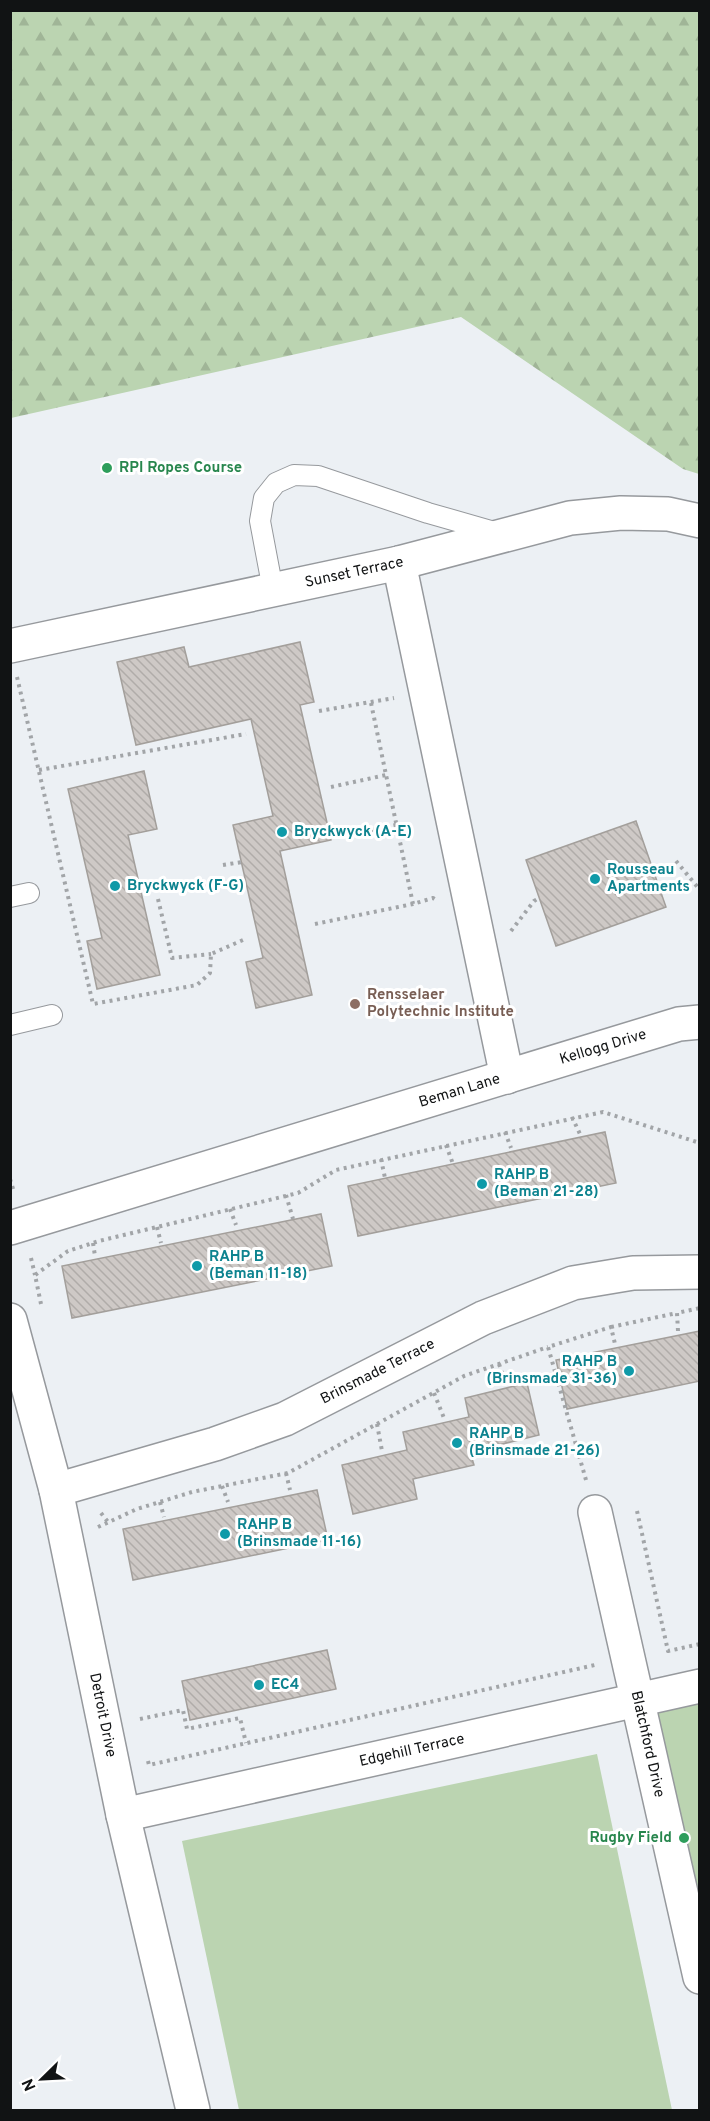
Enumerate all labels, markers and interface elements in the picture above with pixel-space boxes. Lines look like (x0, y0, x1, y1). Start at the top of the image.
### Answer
place label: RPI Ropes Course (119, 459, 242, 478)
marker: RPI Ropes Course (100, 461, 114, 475)
street label: Sunset Terrace (303, 553, 406, 592)
place label: Bryckwyck (A-E) (294, 823, 412, 842)
marker: Bryckwyck (A-E) (275, 825, 289, 839)
place label: Rousseau Apartments (607, 861, 690, 897)
marker: Rousseau Apartments (588, 872, 602, 886)
place label: Bryckwyck (F-G) (127, 877, 244, 896)
marker: Bryckwyck (F-G) (108, 879, 122, 893)
place label: Rensselaer Polytechnic Institute (367, 986, 514, 1022)
marker: Rensselaer Polytechnic Institute (348, 997, 362, 1011)
street label: Kellogg Drive (557, 1025, 649, 1069)
street label: Beman Lane (416, 1070, 503, 1112)
place label: RAHP B (Beman 21-28) (494, 1166, 599, 1202)
marker: RAHP B (Beman 21-28) (475, 1177, 489, 1191)
place label: RAHP B (Beman 11-18) (209, 1248, 307, 1284)
marker: RAHP B (Beman 11-18) (190, 1259, 204, 1273)
street label: Brinsmade Terrace (317, 1335, 438, 1409)
place label: RAHP B (Brinsmade 31-36) (486, 1353, 617, 1389)
marker: RAHP B (Brinsmade 31-36) (622, 1364, 636, 1378)
place label: RAHP B (Brinsmade 21-26) (469, 1425, 600, 1461)
marker: RAHP B (Brinsmade 21-26) (450, 1436, 464, 1450)
place label: RAHP B (Brinsmade 11-16) (237, 1516, 362, 1552)
marker: RAHP B (Brinsmade 11-16) (218, 1527, 232, 1541)
street label: Detroit Drive (84, 1671, 120, 1759)
place label: EC4 (271, 1676, 299, 1695)
marker: EC4 (252, 1678, 266, 1692)
street label: Blatchford Drive (626, 1689, 669, 1799)
street label: Edgehill Terrace (357, 1729, 466, 1771)
place label: Rugby Field (590, 1829, 672, 1848)
marker: Rugby Field (677, 1831, 691, 1845)
north arrow (12, 2049, 72, 2109)
text: N (19, 2075, 42, 2094)

